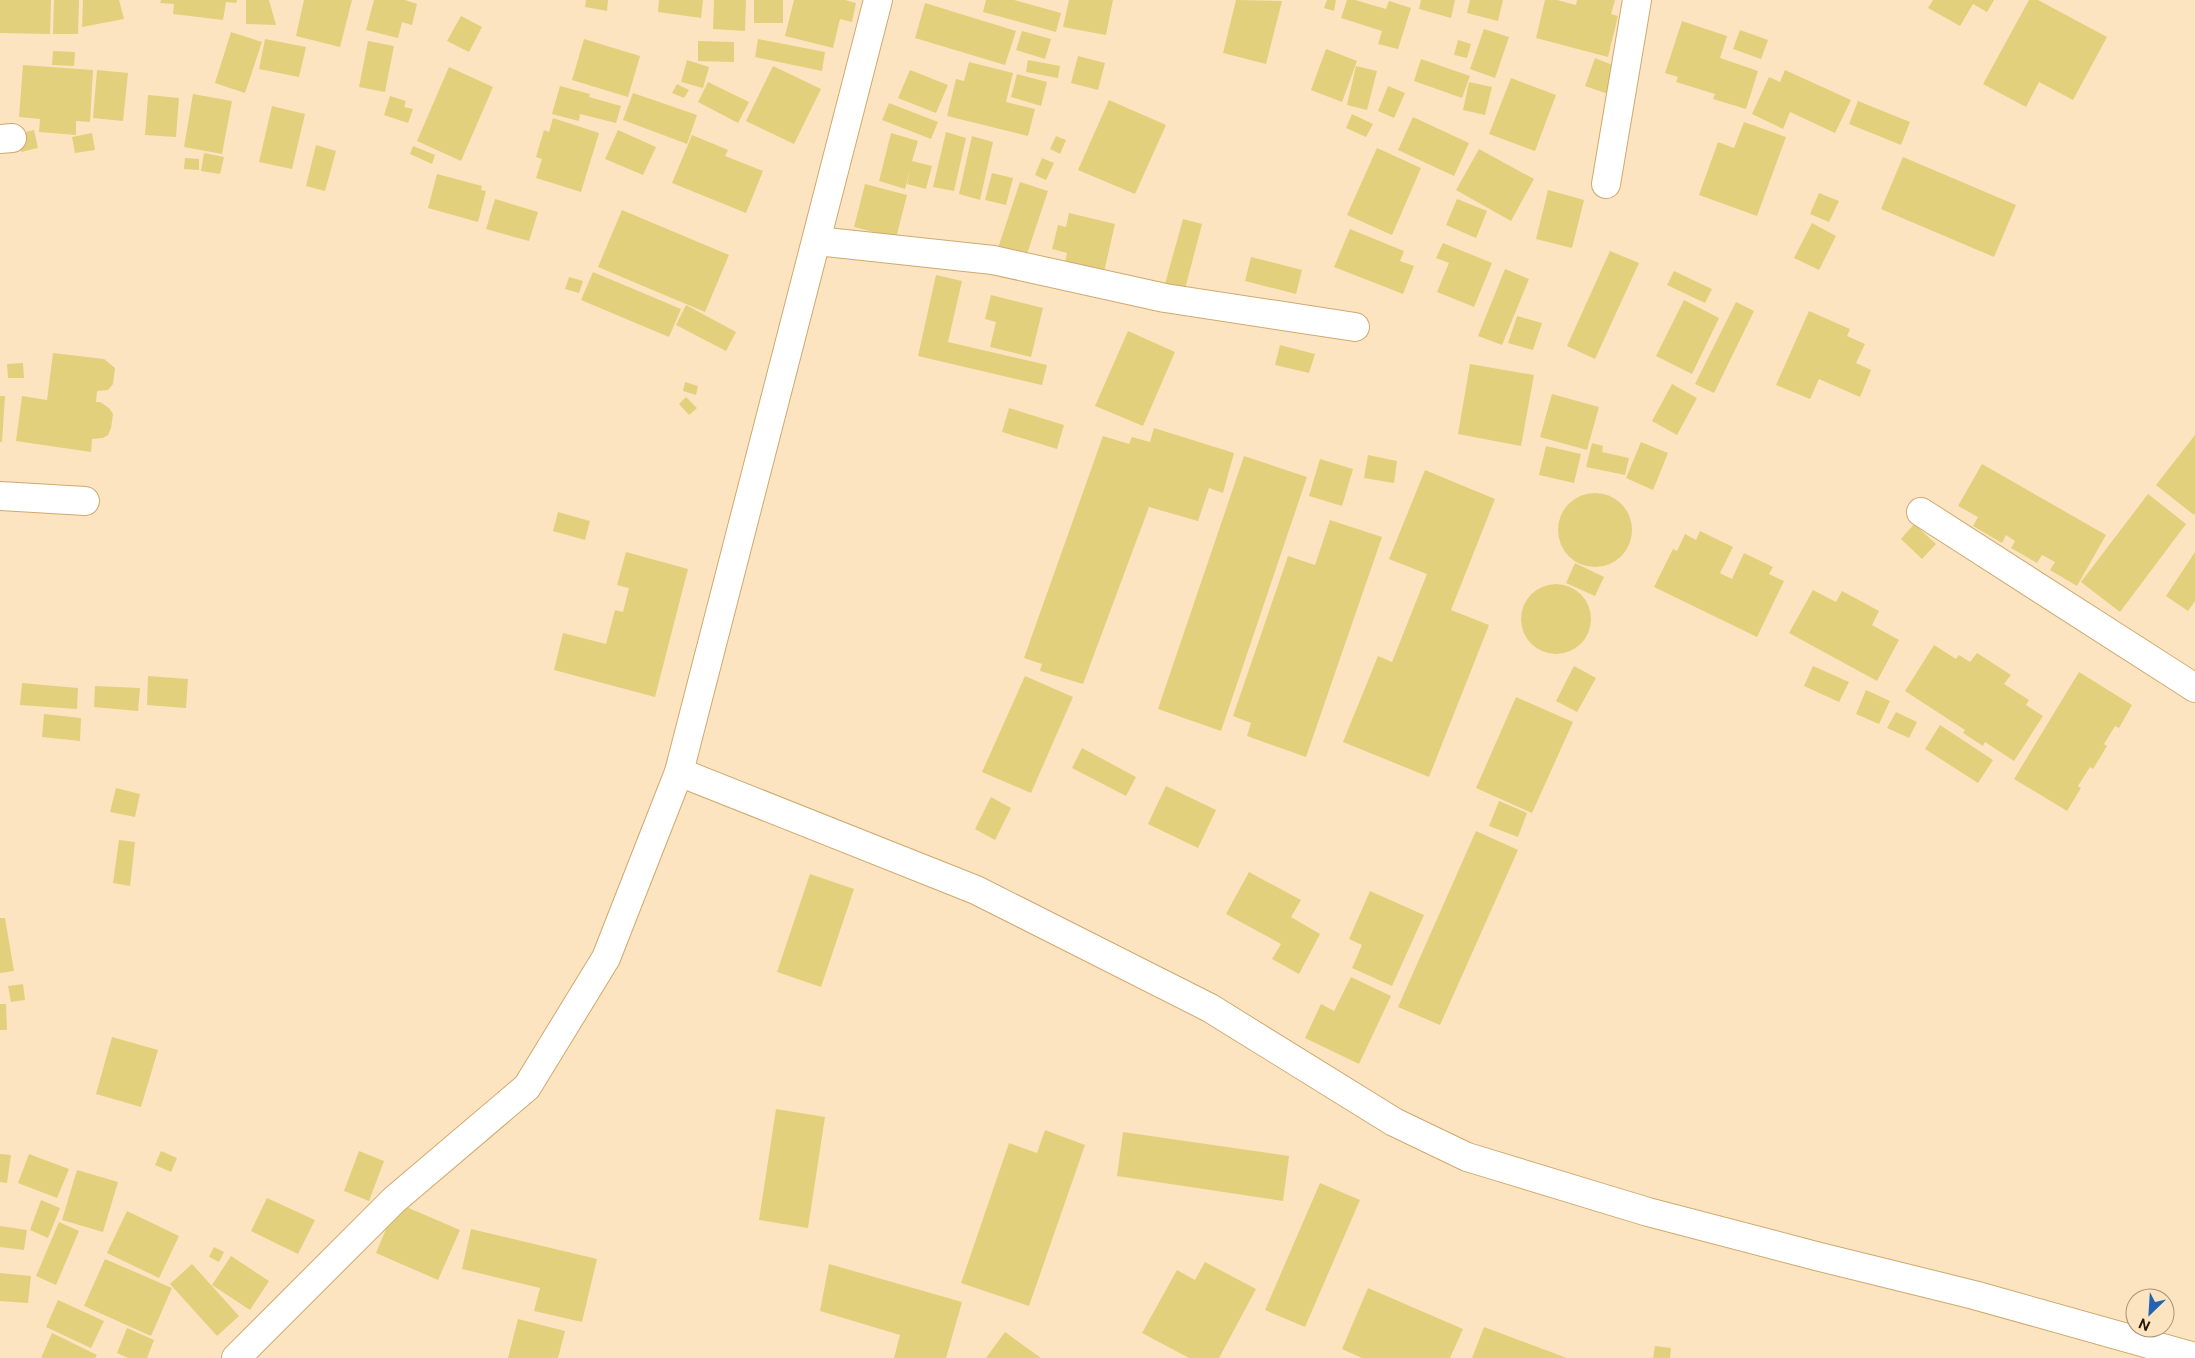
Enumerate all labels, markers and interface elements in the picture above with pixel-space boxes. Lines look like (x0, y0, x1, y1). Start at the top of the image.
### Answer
north arrow (2125, 1288, 2175, 1338)
text: N (2136, 1315, 2153, 1334)

